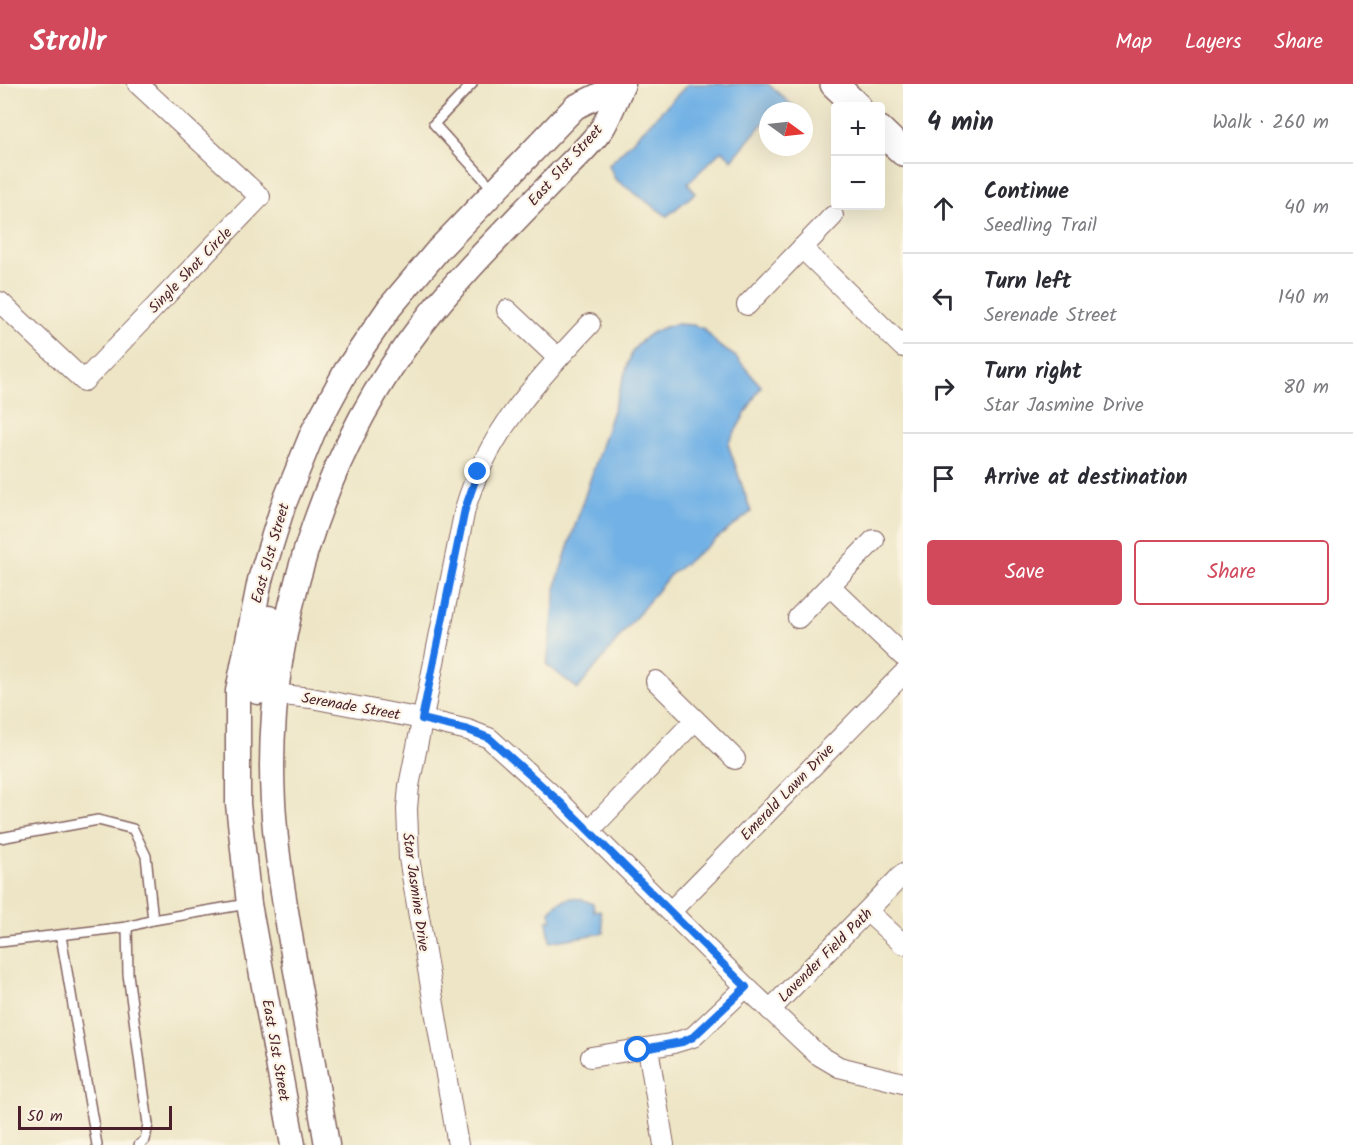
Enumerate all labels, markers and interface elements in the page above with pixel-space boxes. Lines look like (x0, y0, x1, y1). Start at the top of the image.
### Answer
text: Strollr (30, 20, 106, 65)
text: Map (1115, 26, 1152, 59)
text: Layers (1185, 26, 1241, 59)
text: Share (1274, 26, 1323, 59)
north arrow (759, 102, 813, 156)
map controls (831, 102, 885, 210)
button: + (831, 102, 885, 156)
text: 4 min (927, 102, 994, 144)
text: Walk · 260 m (1212, 107, 1329, 139)
street label: East 51st Street (522, 119, 609, 212)
button: − (831, 156, 885, 210)
text: Continue (984, 175, 1069, 210)
icon: ahead (927, 192, 960, 225)
text: 40 m (1284, 192, 1329, 224)
text: Seedling Trail (984, 210, 1097, 242)
street label: Single Shot Circle (143, 222, 239, 319)
text: Turn left (984, 265, 1071, 300)
icon: left (927, 282, 960, 315)
text: 140 m (1278, 282, 1329, 314)
text: Serenade Street (984, 300, 1117, 332)
text: Turn right (984, 355, 1082, 390)
icon: right (927, 372, 960, 405)
text: 80 m (1283, 372, 1329, 404)
text: Star Jasmine Drive (984, 390, 1144, 422)
route end (464, 458, 490, 484)
text: Arrive at destination (984, 461, 1187, 496)
icon: arrive (927, 462, 960, 495)
street label: East 51st Street (245, 500, 297, 606)
button: Save (927, 540, 1122, 605)
button: Share (1134, 540, 1329, 605)
street label: Serenade Street (300, 687, 402, 727)
street label: Emerald Lawn Drive (735, 738, 841, 847)
street label: Star Jasmine Drive (395, 831, 435, 953)
street label: Lavender Field Path (773, 903, 879, 1009)
street label: East 51st Street (254, 997, 296, 1103)
route start (624, 1036, 650, 1062)
scale bar (18, 1103, 172, 1130)
text: 50 m (27, 1104, 63, 1129)

